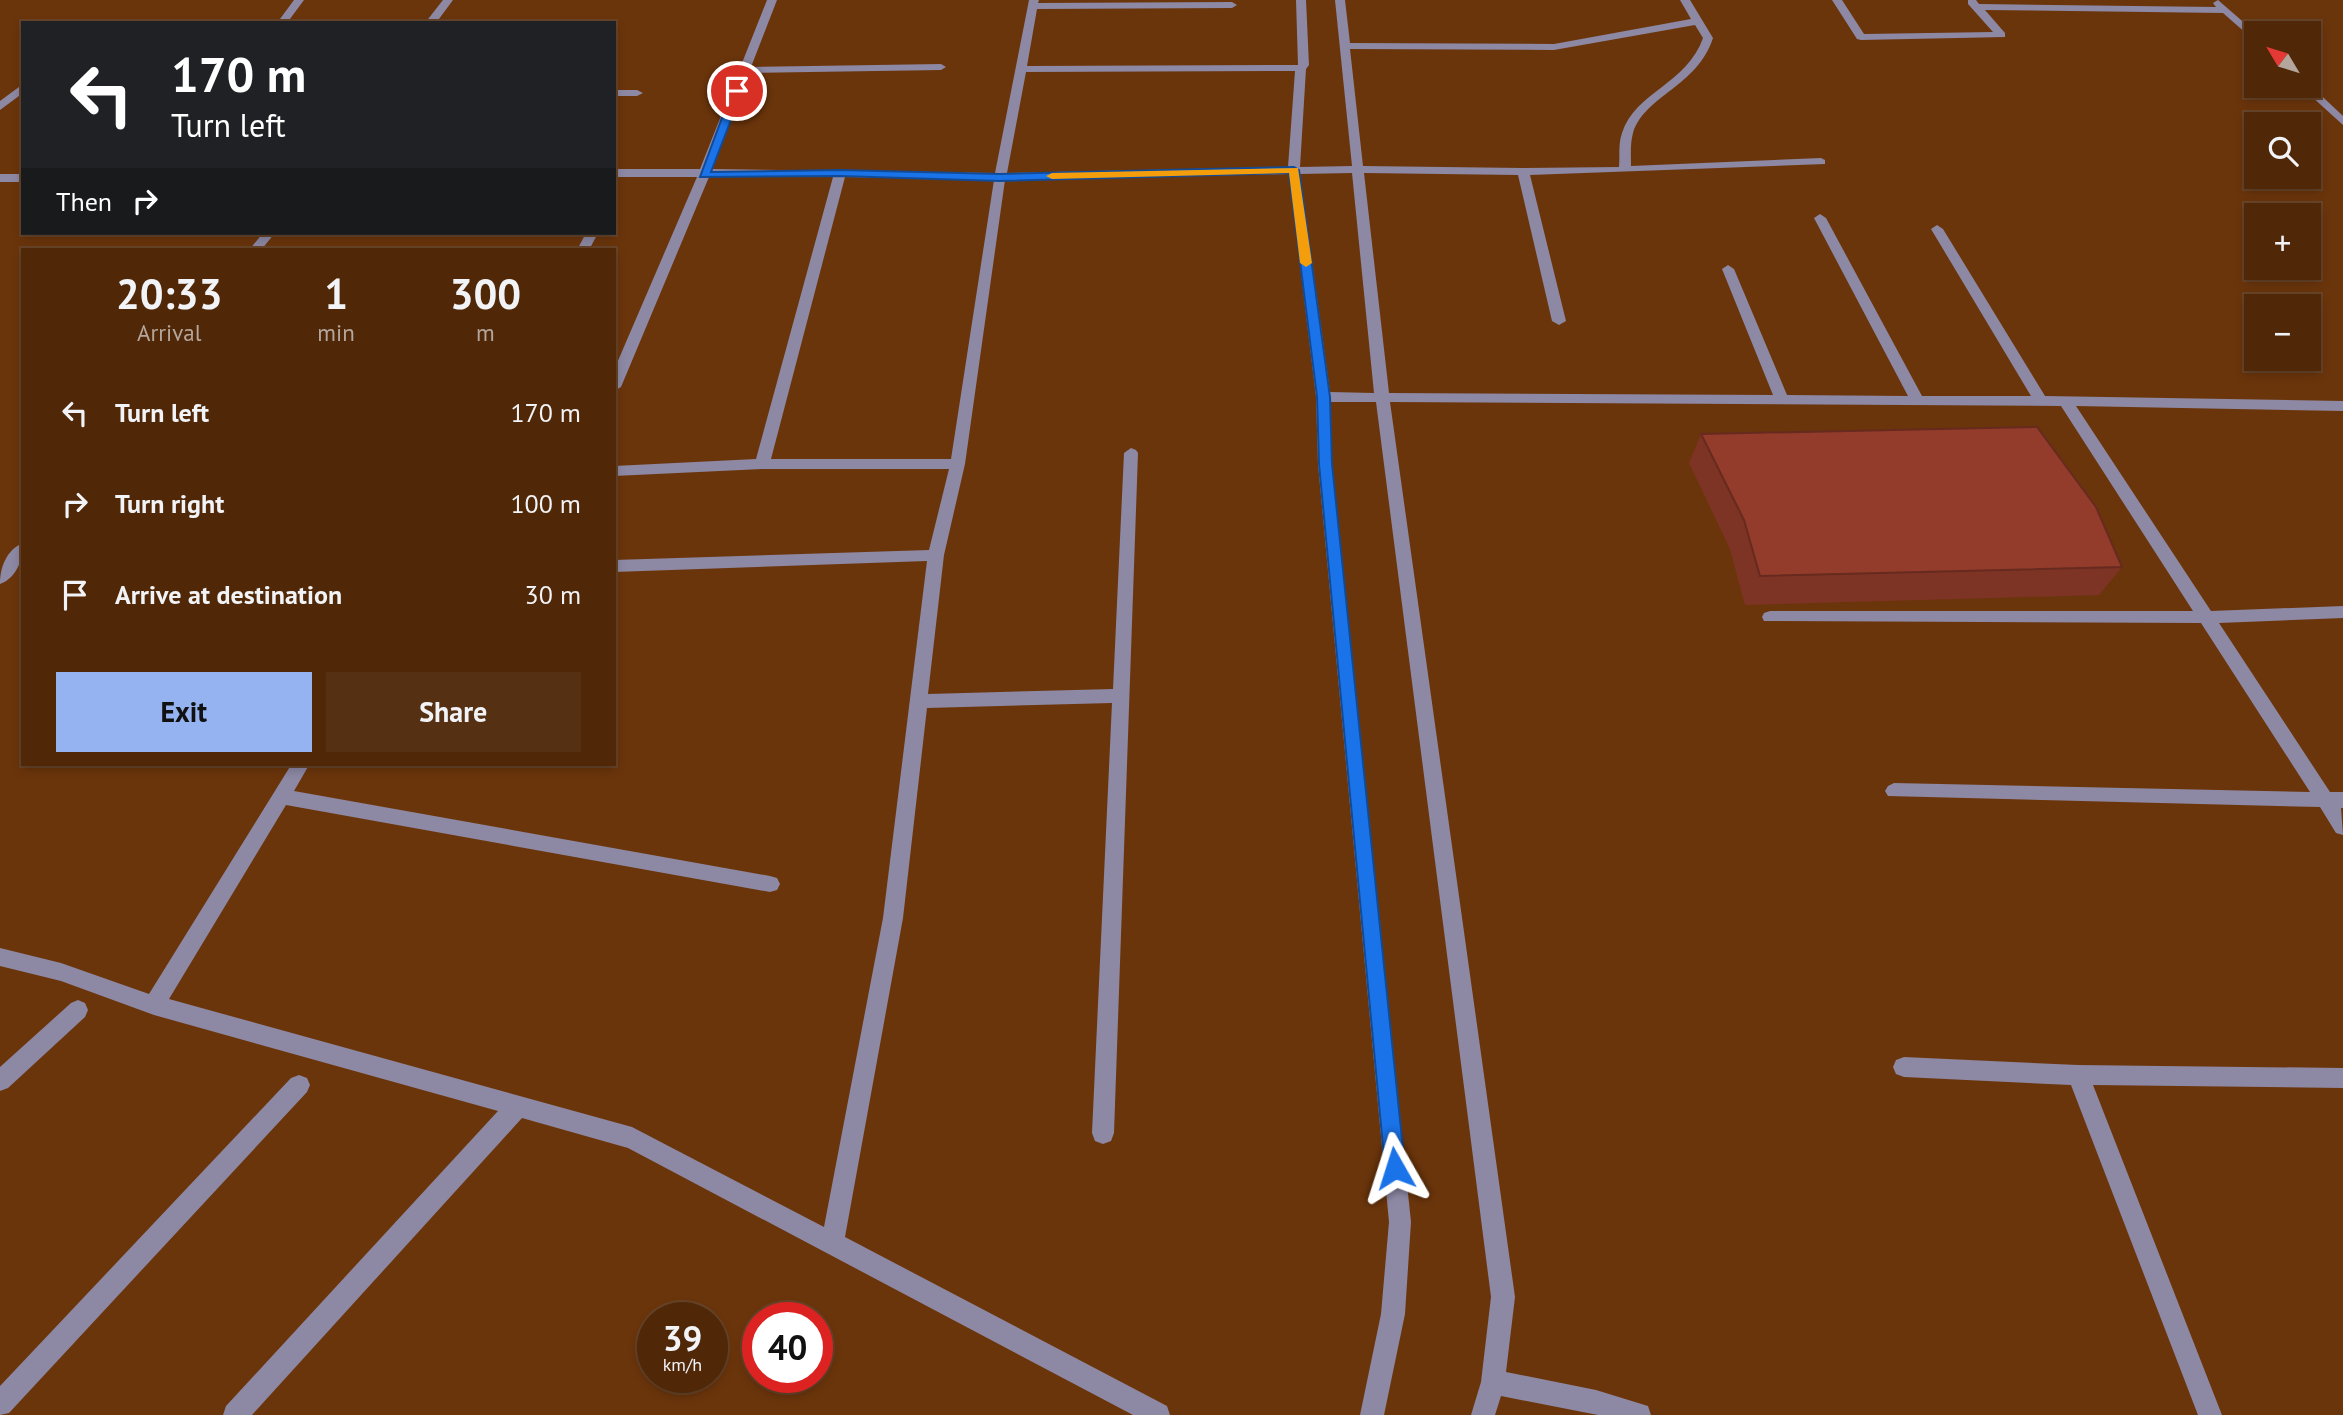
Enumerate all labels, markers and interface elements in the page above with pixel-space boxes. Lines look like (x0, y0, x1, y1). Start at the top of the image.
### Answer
north arrow (2244, 21, 2320, 98)
map controls (2244, 21, 2321, 371)
text: 170 m (171, 42, 306, 106)
icon: left (56, 49, 147, 140)
pin (707, 61, 767, 121)
icon: arrive (718, 72, 756, 110)
text: Turn left (171, 104, 286, 146)
button: search (2244, 112, 2321, 189)
icon: right (126, 182, 164, 220)
text: Then (56, 185, 112, 218)
button: + (2244, 203, 2321, 280)
text: 20:33 (116, 266, 222, 321)
text: 1 (324, 266, 348, 321)
text: 300 (450, 266, 521, 321)
button: − (2244, 294, 2321, 371)
text: Arrival (137, 318, 201, 347)
text: min (317, 318, 355, 347)
text: m (476, 318, 495, 347)
icon: left (56, 394, 94, 432)
text: Turn left (115, 396, 209, 429)
text: 170 m (510, 396, 581, 429)
icon: right (56, 485, 94, 523)
text: Turn right (115, 487, 224, 520)
text: 100 m (510, 487, 581, 520)
icon: arrive (56, 576, 94, 614)
text: Arrive at destination (115, 578, 342, 611)
text: 30 m (525, 578, 581, 611)
button: Exit (56, 672, 312, 752)
button: Share (326, 672, 581, 752)
position arrow (1358, 1131, 1432, 1205)
speed limit sign: 40 (742, 1302, 833, 1393)
text: 39 (663, 1315, 702, 1361)
text: km/h (663, 1353, 702, 1376)

